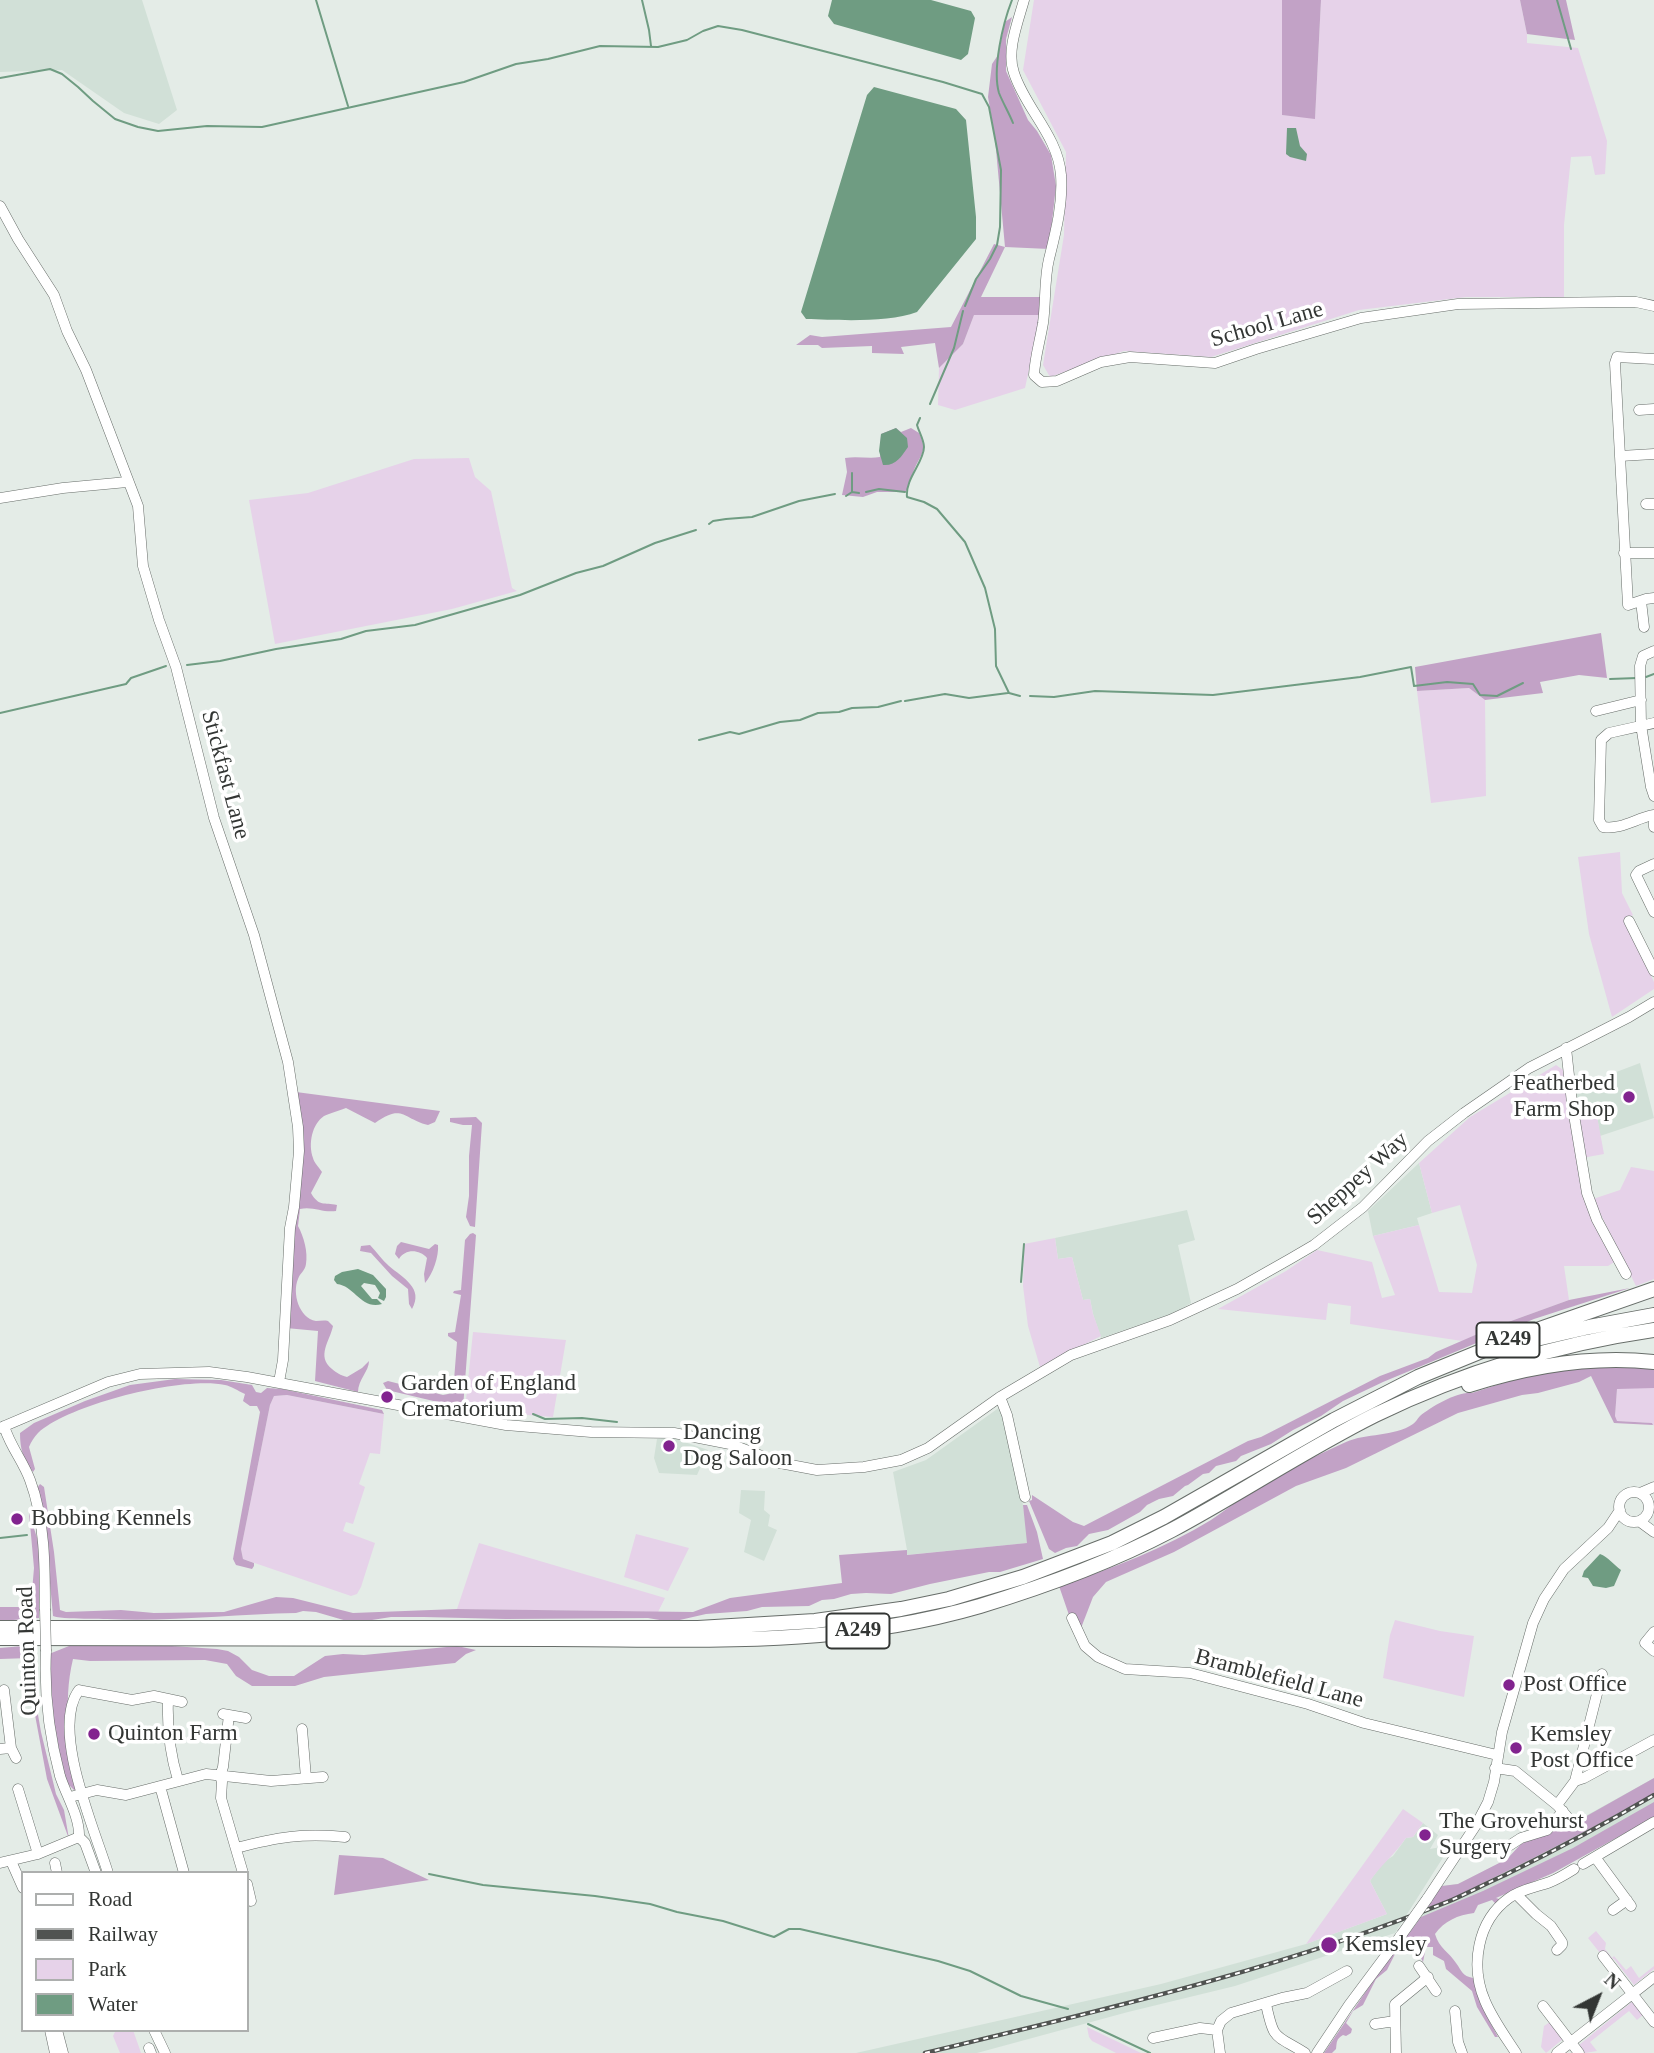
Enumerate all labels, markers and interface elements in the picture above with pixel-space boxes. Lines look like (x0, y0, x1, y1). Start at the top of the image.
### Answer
street label: School Lane (1208, 296, 1326, 354)
street label: Stickfast Lane (195, 708, 255, 842)
place label: Featherbed Farm Shop (1513, 1070, 1615, 1124)
marker: Featherbed Farm Shop (1621, 1089, 1637, 1105)
street label: Sheppey Way (1302, 1126, 1414, 1232)
road number: A249 (1476, 1322, 1540, 1358)
place label: Garden of England Crematorium (401, 1370, 576, 1424)
marker: Garden of England Crematorium (379, 1389, 395, 1405)
place label: Dancing Dog Saloon (683, 1419, 792, 1473)
marker: Dancing Dog Saloon (661, 1438, 677, 1454)
place label: Bobbing Kennels (31, 1505, 191, 1533)
marker: Bobbing Kennels (9, 1511, 25, 1527)
street label: Quinton Road (12, 1586, 44, 1716)
road number: A249 (826, 1614, 890, 1648)
street label: Bramblefield Lane (1192, 1643, 1366, 1715)
place label: Post Office (1523, 1671, 1627, 1699)
marker: Post Office (1501, 1677, 1517, 1693)
place label: Quinton Farm (108, 1720, 238, 1748)
place label: Kemsley Post Office (1530, 1721, 1634, 1775)
marker: Quinton Farm (86, 1726, 102, 1742)
marker: Kemsley Post Office (1508, 1740, 1524, 1756)
place label: The Grovehurst Surgery (1439, 1808, 1584, 1862)
marker: The Grovehurst Surgery (1417, 1827, 1433, 1843)
legend (21, 1871, 248, 2032)
text: Road (88, 1887, 132, 1911)
text: Railway (88, 1922, 158, 1946)
place label: Kemsley (1345, 1931, 1427, 1959)
marker: Kemsley (1319, 1935, 1339, 1955)
text: Park (88, 1957, 127, 1981)
north arrow (1563, 1962, 1633, 2032)
text: N (1600, 1969, 1625, 1993)
text: Water (88, 1992, 138, 2016)

